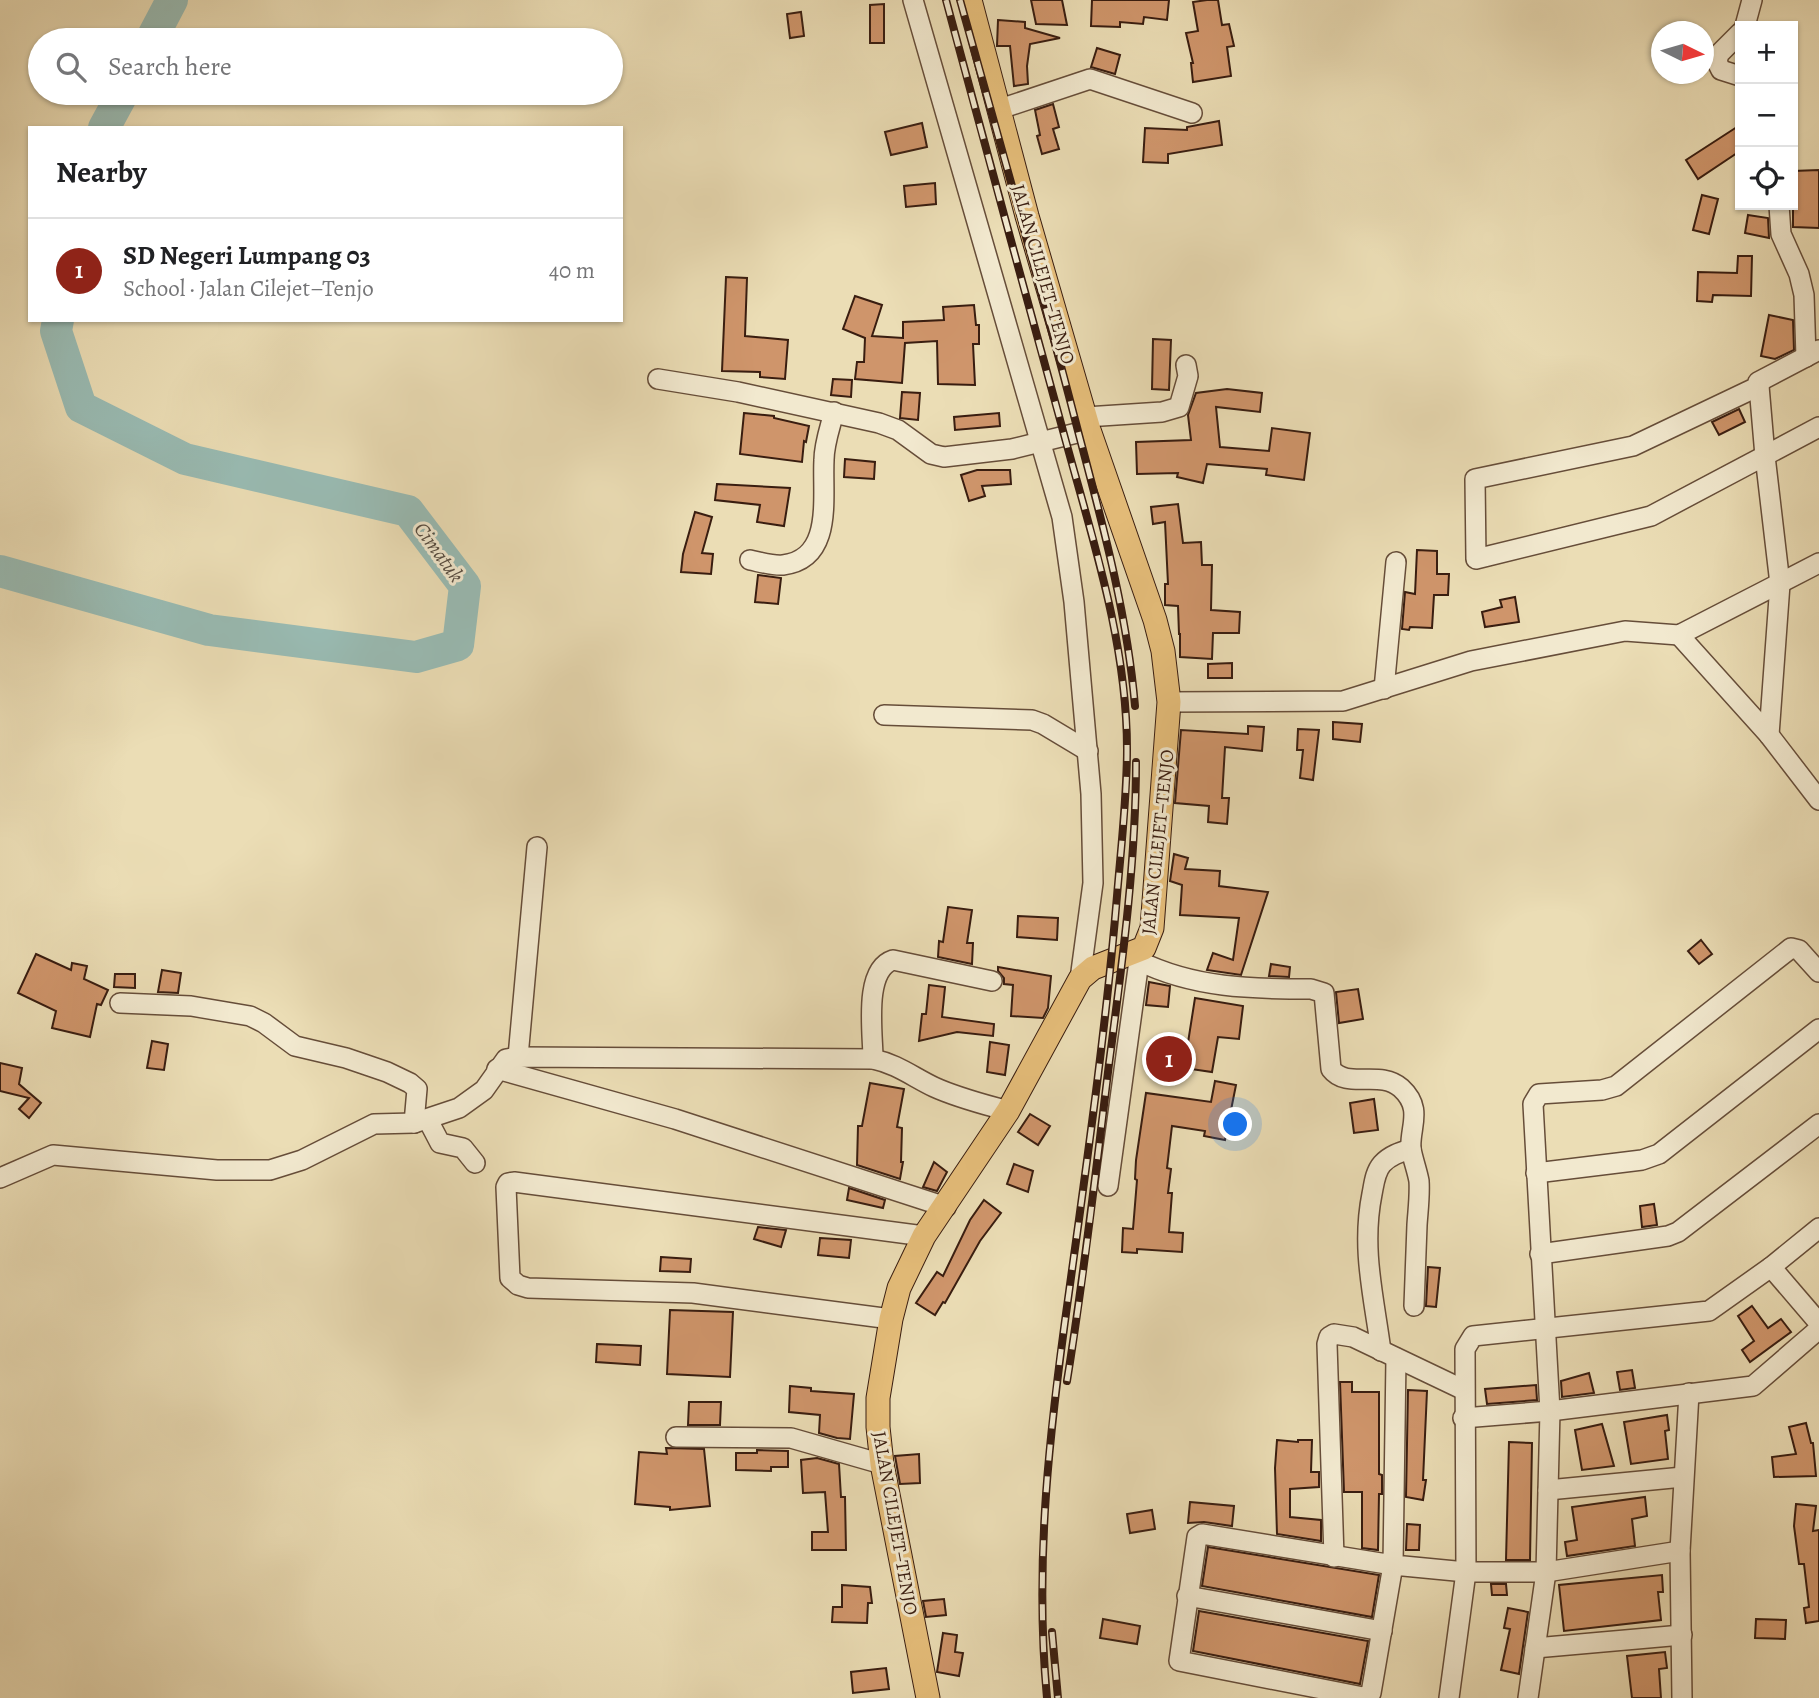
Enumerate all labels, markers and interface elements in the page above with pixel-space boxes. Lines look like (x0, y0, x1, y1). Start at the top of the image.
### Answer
north arrow (1651, 21, 1714, 84)
map controls (1735, 21, 1798, 210)
button: + (1735, 21, 1798, 84)
search box (28, 28, 623, 105)
icon: search (52, 48, 90, 86)
text: Search here (108, 49, 232, 84)
button: − (1735, 84, 1798, 147)
button: locate (1735, 147, 1798, 210)
text: Nearby (56, 152, 147, 192)
street label: JALAN CILEJET–TENJO (1005, 181, 1081, 367)
text: SD Negeri Lumpang 03 (123, 238, 371, 273)
text: 1 (75, 255, 83, 286)
text: 40 m (549, 255, 595, 286)
text: School · Jalan Cilejet–Tenjo (123, 273, 374, 304)
water label: Cimatuk (408, 516, 470, 588)
street label: JALAN CILEJET–TENJO (1135, 748, 1181, 936)
pin: 1 (1146, 1033, 1192, 1085)
your location (1218, 1107, 1252, 1141)
street label: JALAN CILEJET–TENJO (866, 1429, 924, 1617)

